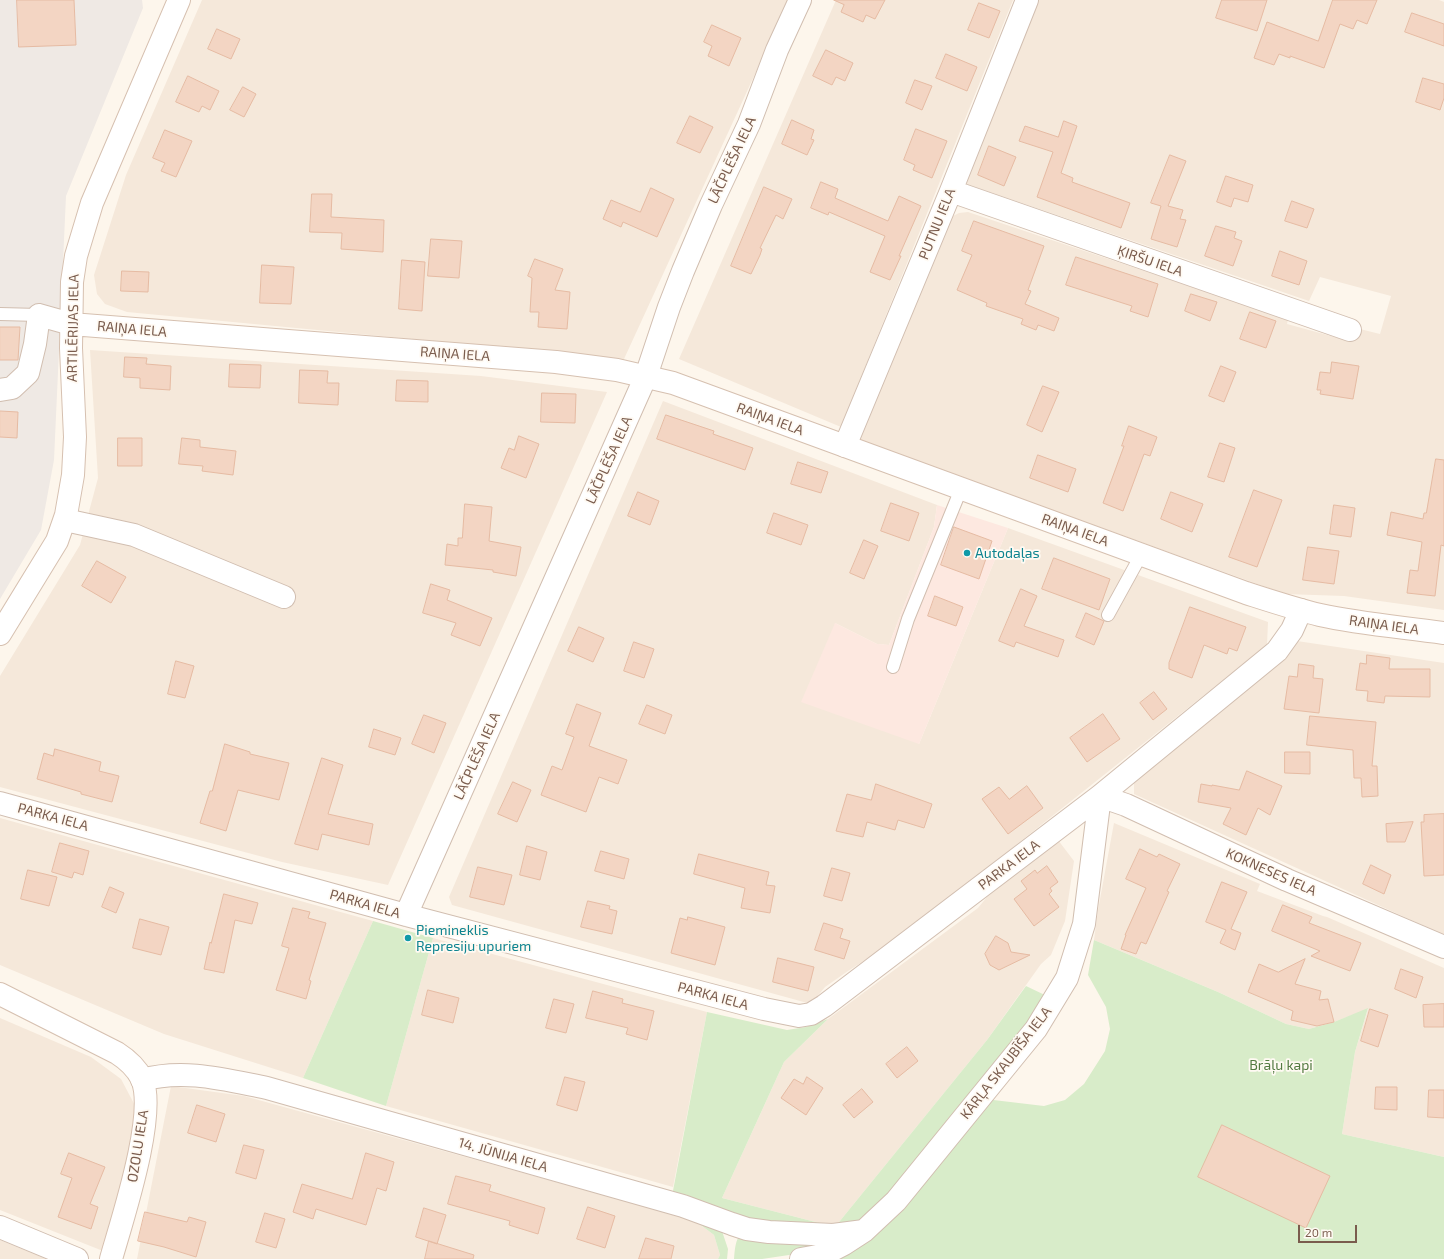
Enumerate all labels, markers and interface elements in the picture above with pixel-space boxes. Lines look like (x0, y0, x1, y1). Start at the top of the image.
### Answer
street label: LĀČPLĒŠA IELA (704, 114, 760, 206)
street label: PUTNU IELA (915, 186, 959, 262)
street label: ĶIRŠU IELA (1115, 242, 1185, 280)
street label: ARTILĒRIJAS IELA (64, 274, 82, 382)
street label: RAIŅA IELA (96, 318, 168, 340)
street label: RAIŅA IELA (419, 343, 491, 365)
street label: RAIŅA IELA (734, 399, 806, 439)
street label: LĀČPLĒŠA IELA (582, 414, 636, 506)
street label: RAIŅA IELA (1039, 510, 1111, 550)
place label: Autodaļas (975, 545, 1040, 561)
marker: Autodaļas (962, 548, 972, 558)
street label: RAIŅA IELA (1348, 612, 1420, 638)
street label: LĀČPLĒŠA IELA (450, 710, 504, 802)
street label: PARKA IELA (16, 799, 90, 835)
street label: PARKA IELA (975, 836, 1043, 894)
street label: KOKNESES IELA (1223, 845, 1319, 899)
street label: PARKA IELA (328, 886, 402, 922)
place label: Piemineklis Represiju upuriem (416, 922, 531, 954)
marker: Piemineklis Represiju upuriem (403, 933, 413, 943)
street label: PARKA IELA (676, 978, 750, 1014)
street label: KĀRĻA SKAUBĪŠA IELA (957, 1003, 1055, 1123)
park label: Brāļu kapi (1249, 1057, 1313, 1073)
street label: OZOLU IELA (124, 1109, 152, 1183)
street label: 14. JŪNIJA IELA (456, 1134, 550, 1176)
scale bar (1300, 1217, 1359, 1243)
text: 20 m (1305, 1225, 1332, 1239)

